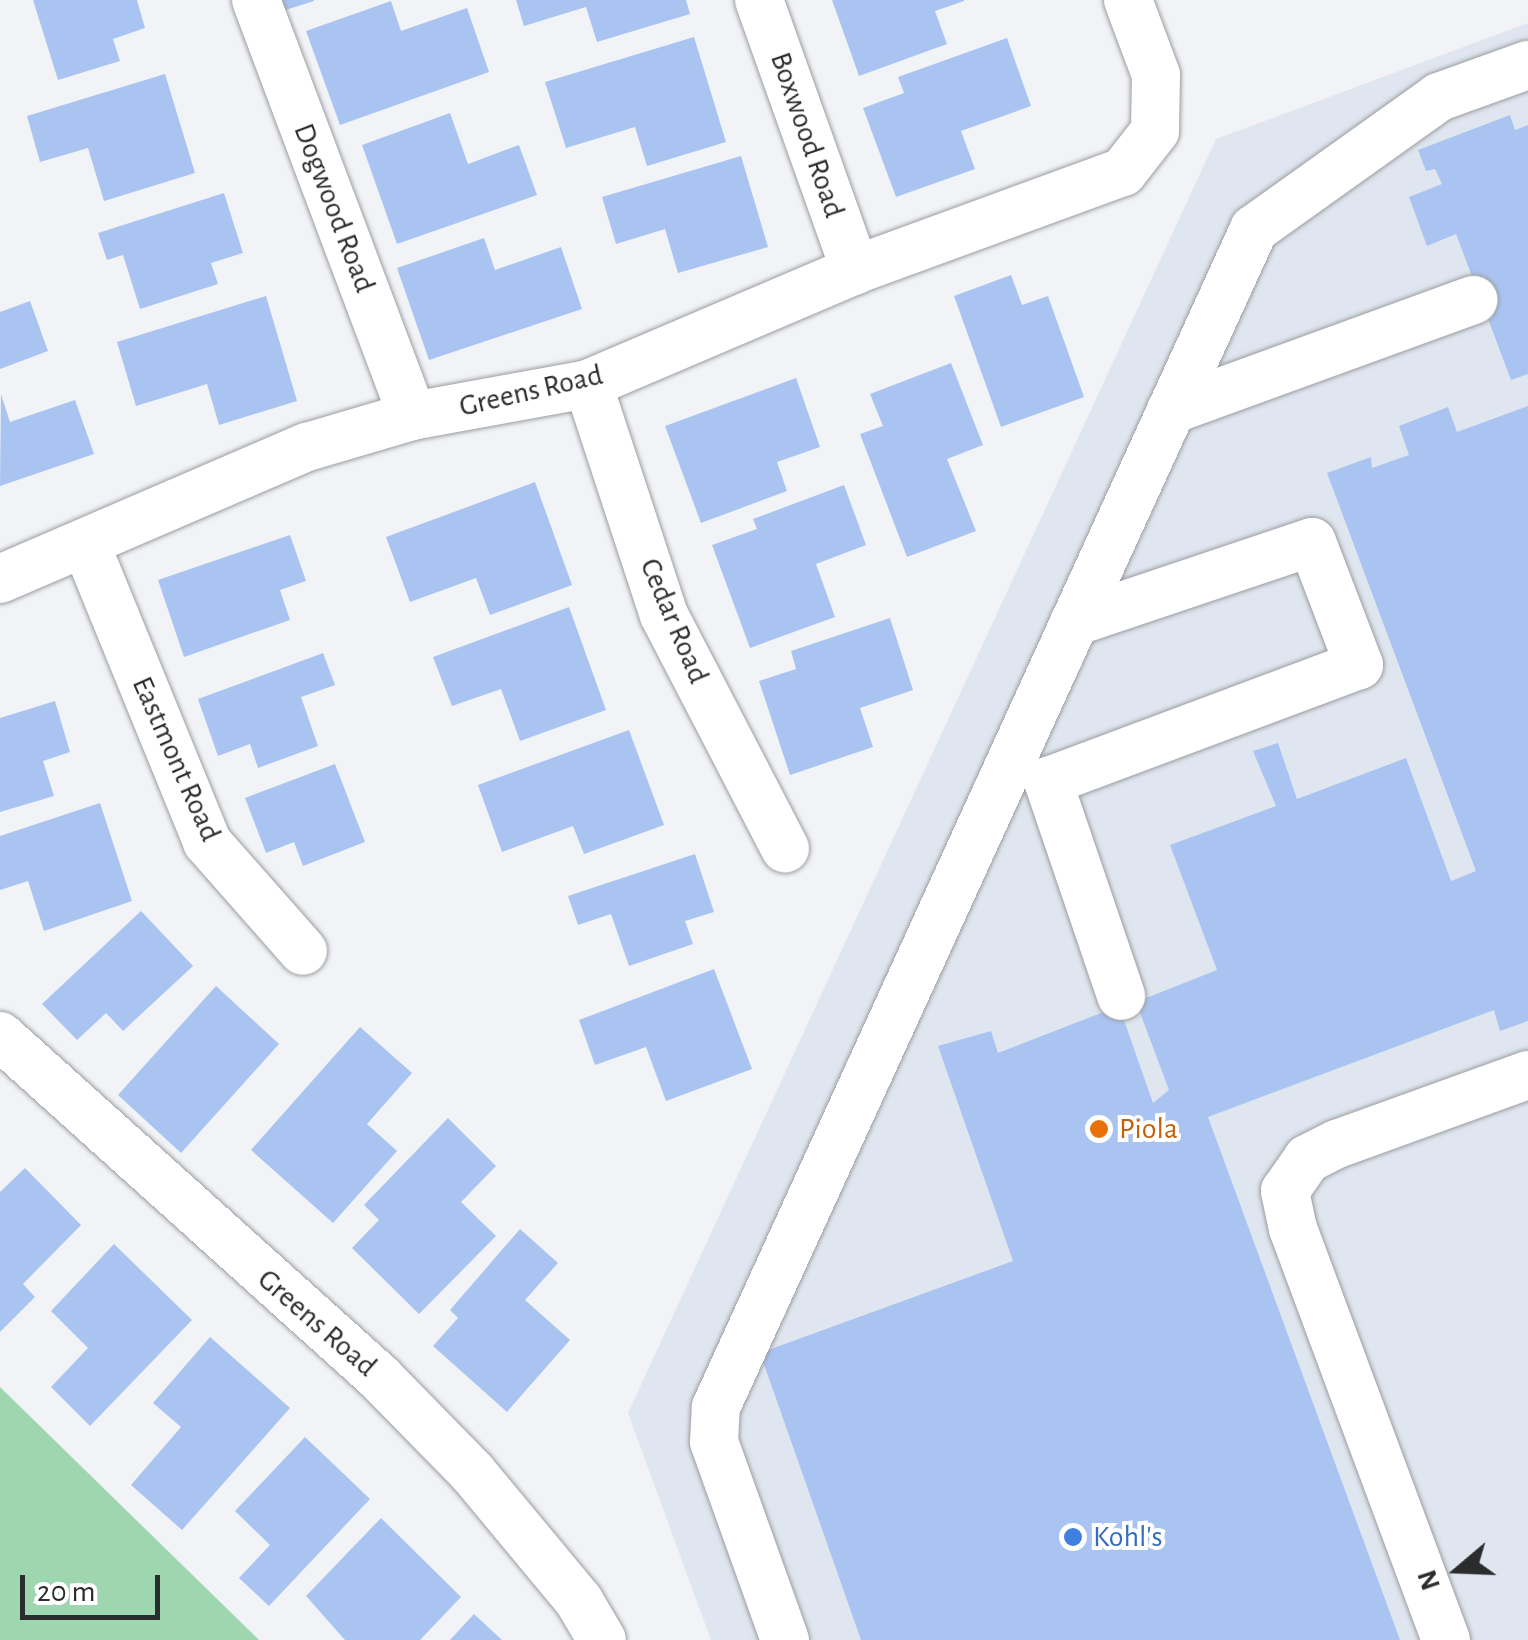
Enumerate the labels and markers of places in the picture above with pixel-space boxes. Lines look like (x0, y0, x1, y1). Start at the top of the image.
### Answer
place label: Piola (1119, 1111, 1178, 1147)
marker: Piola (1088, 1118, 1110, 1140)
place label: Kohl's (1093, 1519, 1163, 1555)
marker: Kohl's (1062, 1526, 1084, 1548)

